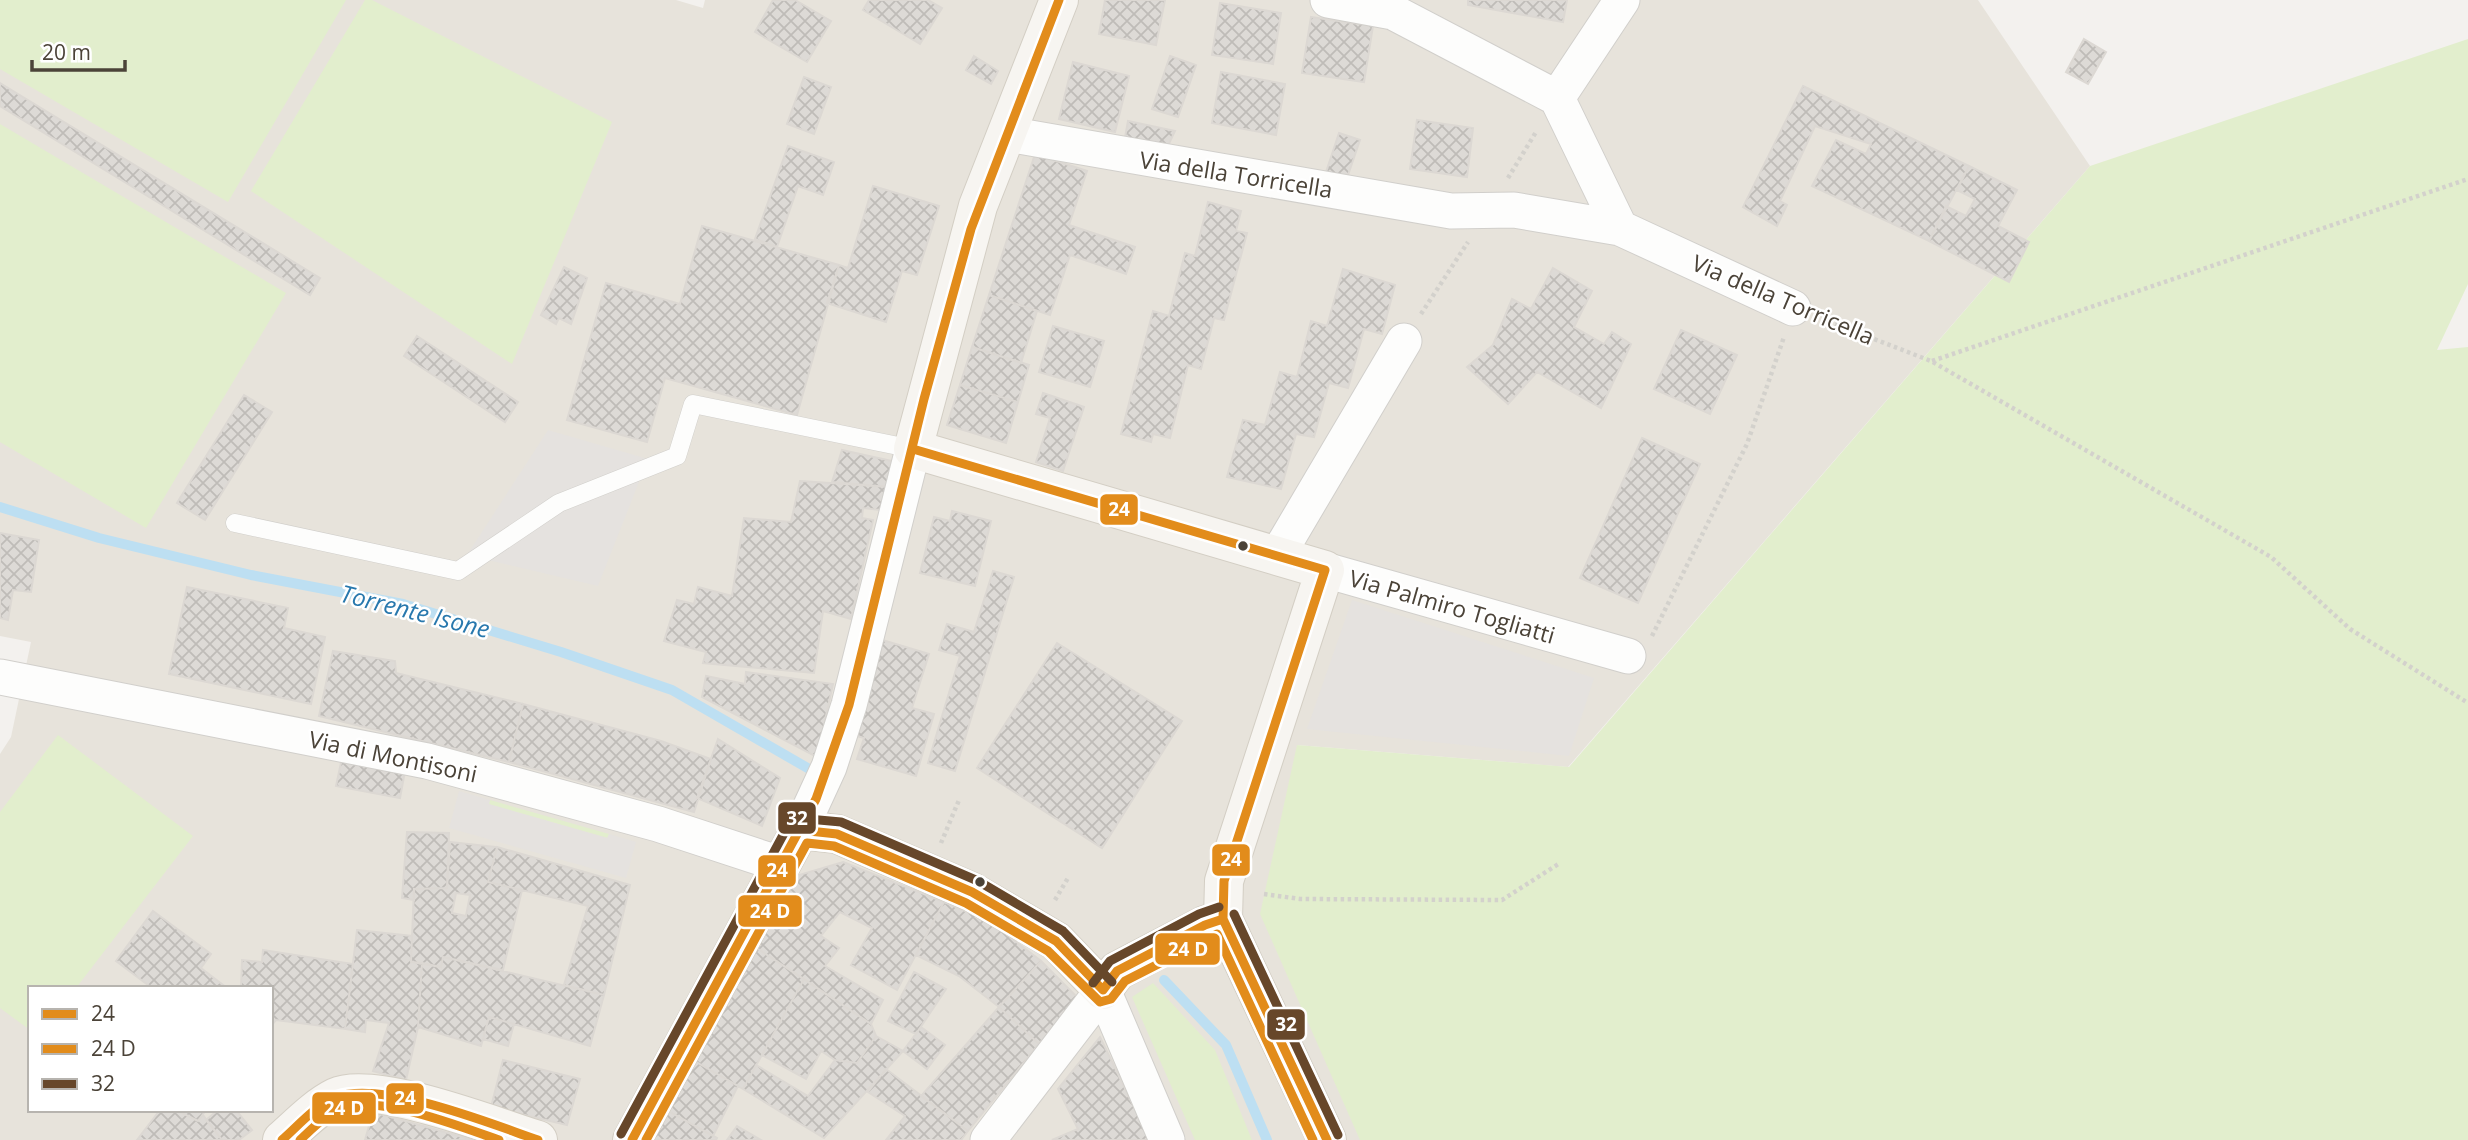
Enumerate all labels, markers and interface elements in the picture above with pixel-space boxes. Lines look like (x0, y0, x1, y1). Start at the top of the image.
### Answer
scale bar (32, 28, 124, 72)
text: 20 m (42, 38, 91, 66)
street label: Via della Torricella (1137, 143, 1335, 205)
street label: Via della Torricella (1687, 246, 1879, 352)
line badge: 24 (1099, 493, 1139, 526)
text: 24 (1108, 496, 1130, 522)
unlabelled marker (1236, 539, 1250, 553)
street label: Via Palmiro Togliatti (1346, 561, 1559, 651)
water label: Torrente Isone (337, 576, 493, 645)
street label: Via di Montisoni (306, 723, 480, 789)
line badge: 32 (777, 801, 817, 835)
text: 32 (786, 805, 808, 831)
line badge: 24 (1211, 843, 1251, 877)
text: 24 (1220, 846, 1242, 872)
line badge: 24 (757, 854, 797, 888)
text: 24 (766, 857, 788, 883)
unlabelled marker (973, 875, 987, 889)
line badge: 24 D (737, 894, 803, 928)
text: 24 D (750, 898, 790, 924)
line badge: 24 D (1154, 932, 1221, 966)
text: 24 D (1168, 936, 1208, 962)
legend (28, 986, 273, 1112)
text: 24 (91, 999, 115, 1027)
line badge: 32 (1266, 1008, 1306, 1041)
text: 32 (1275, 1011, 1297, 1037)
text: 24 D (91, 1034, 136, 1062)
text: 32 (91, 1069, 115, 1097)
line badge: 24 (385, 1082, 425, 1115)
text: 24 (394, 1085, 416, 1111)
line badge: 24 D (311, 1091, 377, 1125)
text: 24 D (324, 1095, 364, 1121)

